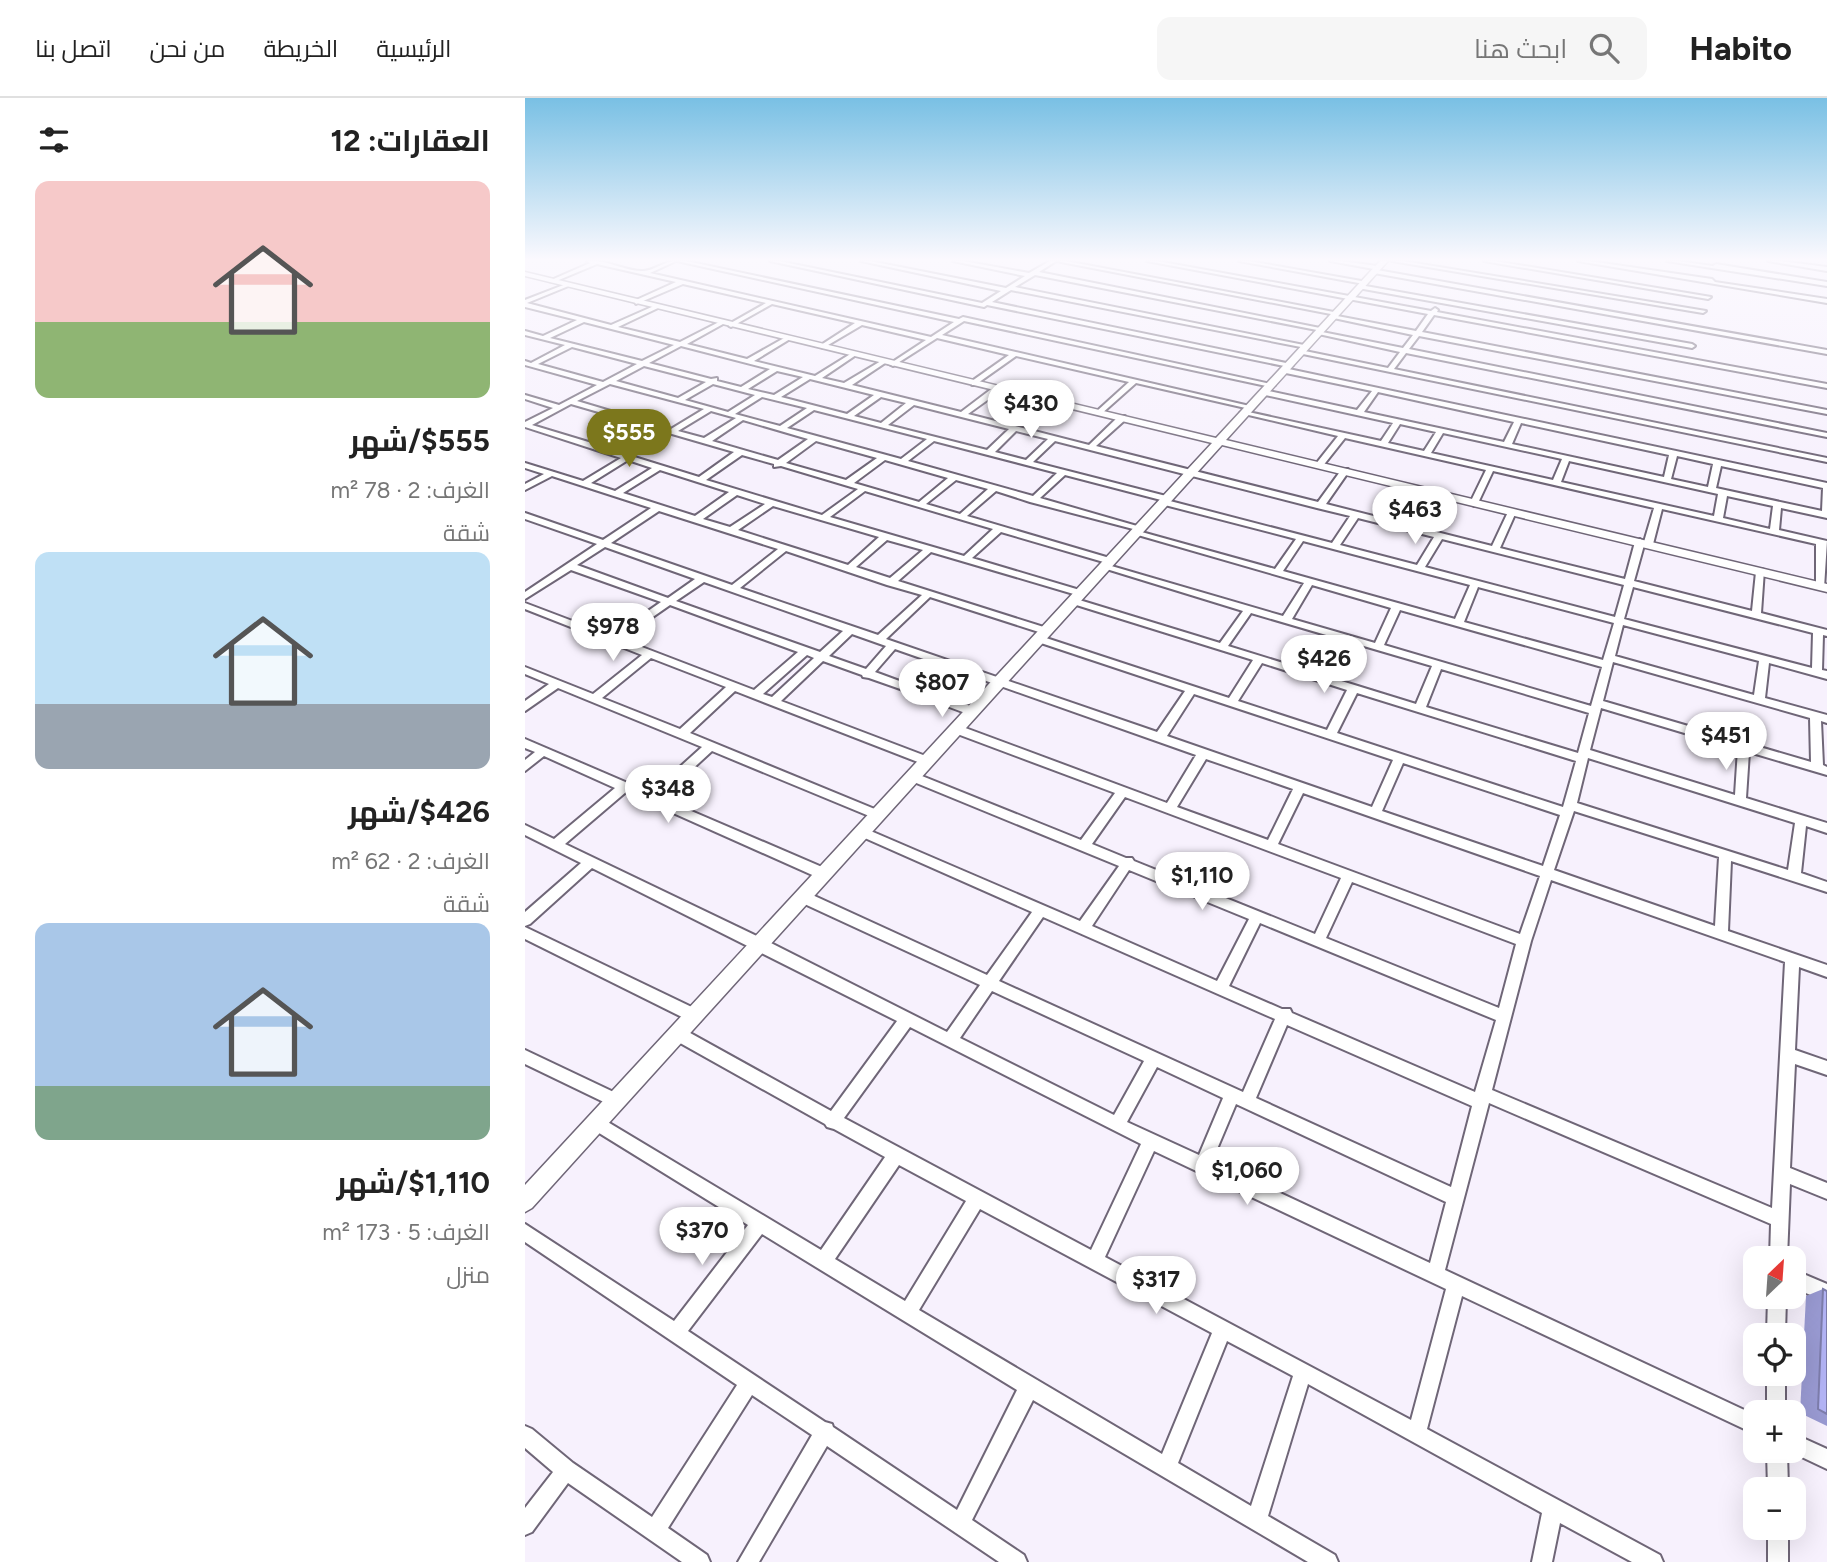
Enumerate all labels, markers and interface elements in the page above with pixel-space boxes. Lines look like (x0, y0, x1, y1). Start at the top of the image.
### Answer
search box (1157, 17, 1647, 80)
icon: search (1585, 29, 1623, 67)
text: Habito (1689, 29, 1792, 68)
text: ابحث هنا (1474, 33, 1567, 65)
text: اتصل بنا (35, 34, 112, 63)
text: من نحن (150, 34, 225, 63)
text: الخريطة (263, 34, 338, 63)
text: الرئيسية (376, 34, 452, 63)
icon: filters (35, 121, 73, 159)
text: العقارات: 12 (331, 122, 490, 159)
icon: home (200, 227, 326, 353)
pin: $430 (990, 380, 1072, 440)
text: $430 (1004, 389, 1059, 417)
pin: $555 (588, 410, 670, 469)
text: $555 (603, 418, 655, 446)
text: $555/شهر (349, 422, 490, 459)
text: الغرف: 2 · 78 m² (331, 476, 490, 504)
pin: $463 (1374, 486, 1456, 546)
text: $463 (1388, 495, 1442, 523)
text: شقة (443, 519, 490, 547)
icon: home (200, 598, 326, 724)
pin: $978 (572, 603, 654, 663)
text: $978 (587, 612, 639, 640)
pin: $426 (1283, 636, 1365, 695)
text: $426 (1297, 644, 1351, 672)
pin: $807 (901, 660, 983, 719)
text: $807 (915, 668, 969, 696)
pin: $451 (1685, 712, 1767, 772)
text: $451 (1701, 721, 1751, 749)
pin: $348 (627, 766, 709, 825)
text: $348 (641, 774, 695, 802)
text: $426/شهر (348, 793, 490, 830)
text: الغرف: 2 · 62 m² (331, 847, 490, 875)
pin: $1,110 (1145, 852, 1259, 912)
text: $1,110 (1171, 861, 1233, 889)
text: شقة (443, 890, 490, 918)
icon: home (200, 969, 326, 1095)
pin: $1,060 (1190, 1148, 1304, 1207)
text: $1,060 (1211, 1156, 1283, 1184)
text: $1,110/شهر (337, 1164, 490, 1201)
pin: $370 (661, 1208, 743, 1267)
text: $370 (675, 1216, 729, 1244)
text: الغرف: 5 · 173 m² (322, 1218, 490, 1246)
north arrow (1743, 1246, 1806, 1309)
map controls (1743, 1246, 1806, 1540)
pin: $317 (1115, 1256, 1197, 1316)
text: منزل (446, 1261, 490, 1289)
text: $317 (1132, 1265, 1180, 1293)
button: locate (1743, 1323, 1806, 1386)
button: + (1743, 1400, 1806, 1463)
button: − (1743, 1477, 1806, 1540)

